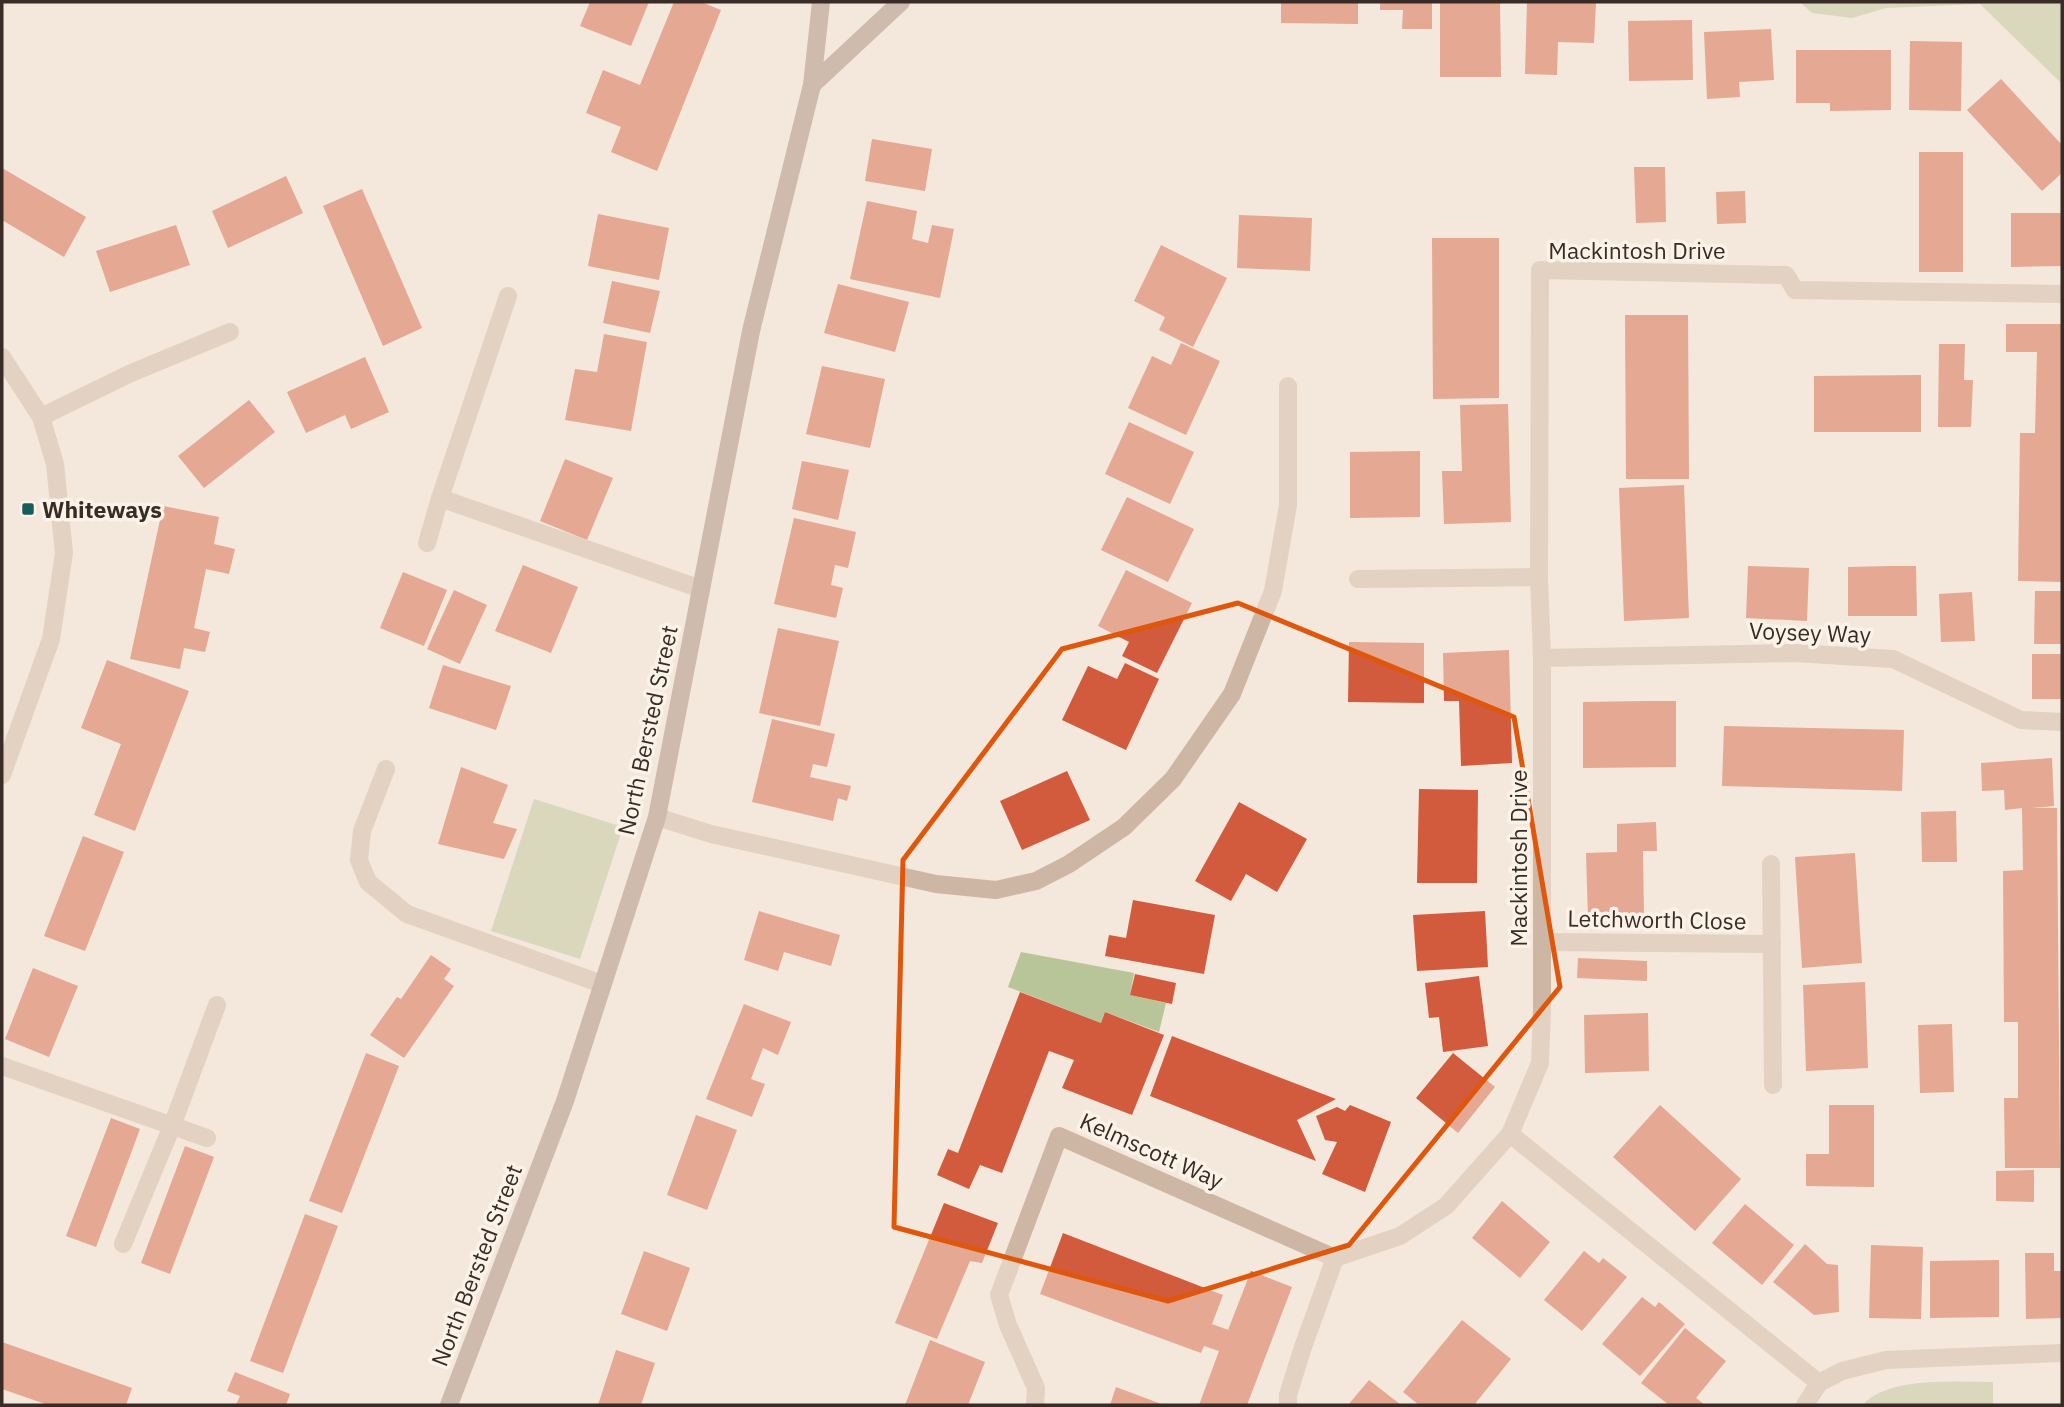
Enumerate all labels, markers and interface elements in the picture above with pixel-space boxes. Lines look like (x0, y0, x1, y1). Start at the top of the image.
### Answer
street label: Mackintosh Drive (1548, 235, 1726, 265)
place label: Whiteways (42, 494, 162, 524)
marker: Whiteways (20, 501, 36, 517)
street label: Voysey Way (1749, 615, 1872, 649)
street label: North Bersted Street (610, 622, 684, 838)
street label: Mackintosh Drive (1503, 769, 1533, 947)
street label: Letchworth Close (1567, 902, 1747, 936)
street label: Kelmscott Way (1076, 1105, 1229, 1195)
street label: North Bersted Street (424, 1160, 528, 1370)

